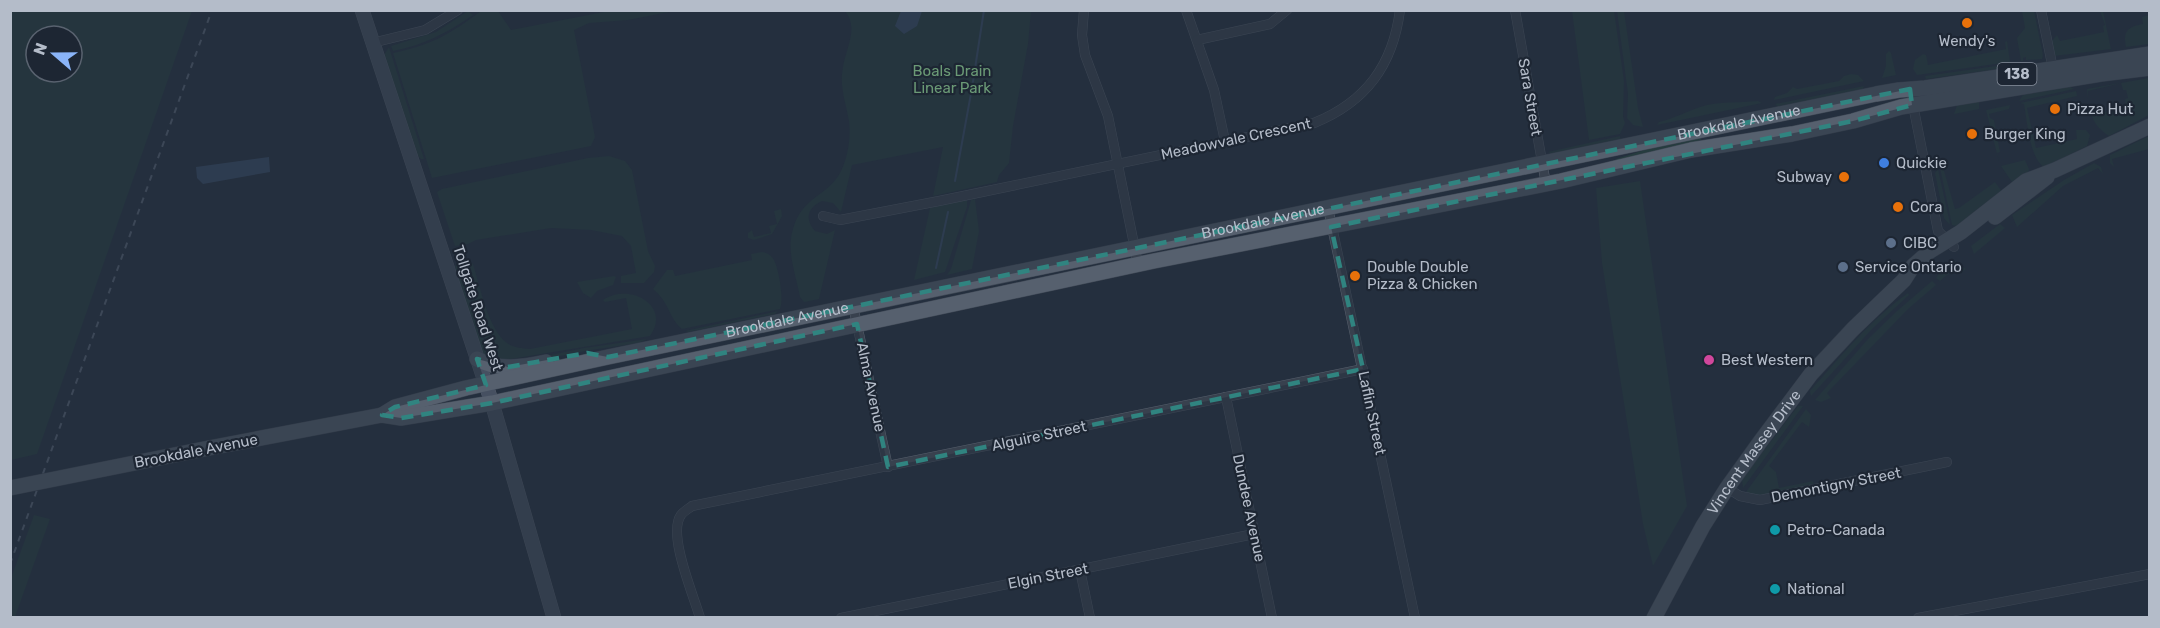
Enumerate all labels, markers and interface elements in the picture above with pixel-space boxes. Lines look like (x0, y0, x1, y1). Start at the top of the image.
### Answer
marker: Wendy's (1960, 16, 1974, 30)
north arrow (24, 24, 84, 84)
place label: Wendy's (1939, 32, 1996, 50)
text: N (29, 40, 51, 58)
street label: Sara Street (1514, 57, 1546, 137)
park label: Boals Drain Linear Park (913, 62, 991, 97)
road number: 138 (1998, 63, 2036, 85)
place label: Pizza Hut (2067, 100, 2133, 118)
street label: Brookdale Avenue (1676, 101, 1802, 144)
marker: Pizza Hut (2048, 102, 2062, 116)
street label: Meadowvale Crescent (1159, 114, 1313, 164)
place label: Burger King (1984, 125, 2066, 143)
marker: Burger King (1965, 127, 1979, 141)
place label: Quickie (1896, 154, 1947, 172)
marker: Quickie (1877, 156, 1891, 170)
place label: Subway (1777, 168, 1832, 186)
marker: Subway (1837, 170, 1851, 184)
place label: Cora (1910, 198, 1942, 216)
street label: Brookdale Avenue (1200, 200, 1326, 243)
marker: Cora (1891, 200, 1905, 214)
place label: CIBC (1903, 234, 1937, 252)
marker: CIBC (1884, 236, 1898, 250)
street label: Tollgate Road West (449, 243, 507, 373)
place label: Double Double Pizza & Chicken (1367, 258, 1477, 293)
place label: Service Ontario (1855, 258, 1962, 276)
marker: Service Ontario (1836, 260, 1850, 274)
marker: Double Double Pizza & Chicken (1348, 269, 1362, 283)
street label: Brookdale Avenue (724, 298, 850, 341)
street label: Alma Avenue (853, 341, 889, 433)
place label: Best Western (1721, 351, 1813, 369)
marker: Best Western (1702, 353, 1716, 367)
street label: Laflin Street (1354, 369, 1390, 457)
street label: Vincent Massey Drive (1704, 386, 1805, 518)
street label: Alguire Street (990, 417, 1088, 455)
street label: Brookdale Avenue (133, 430, 259, 472)
street label: Dundee Avenue (1229, 452, 1269, 564)
street label: Demontigny Street (1770, 464, 1903, 506)
place label: Petro-Canada (1787, 521, 1885, 539)
marker: Petro-Canada (1768, 523, 1782, 537)
street label: Elgin Street (1006, 559, 1090, 593)
place label: National (1787, 580, 1845, 598)
marker: National (1768, 582, 1782, 596)

